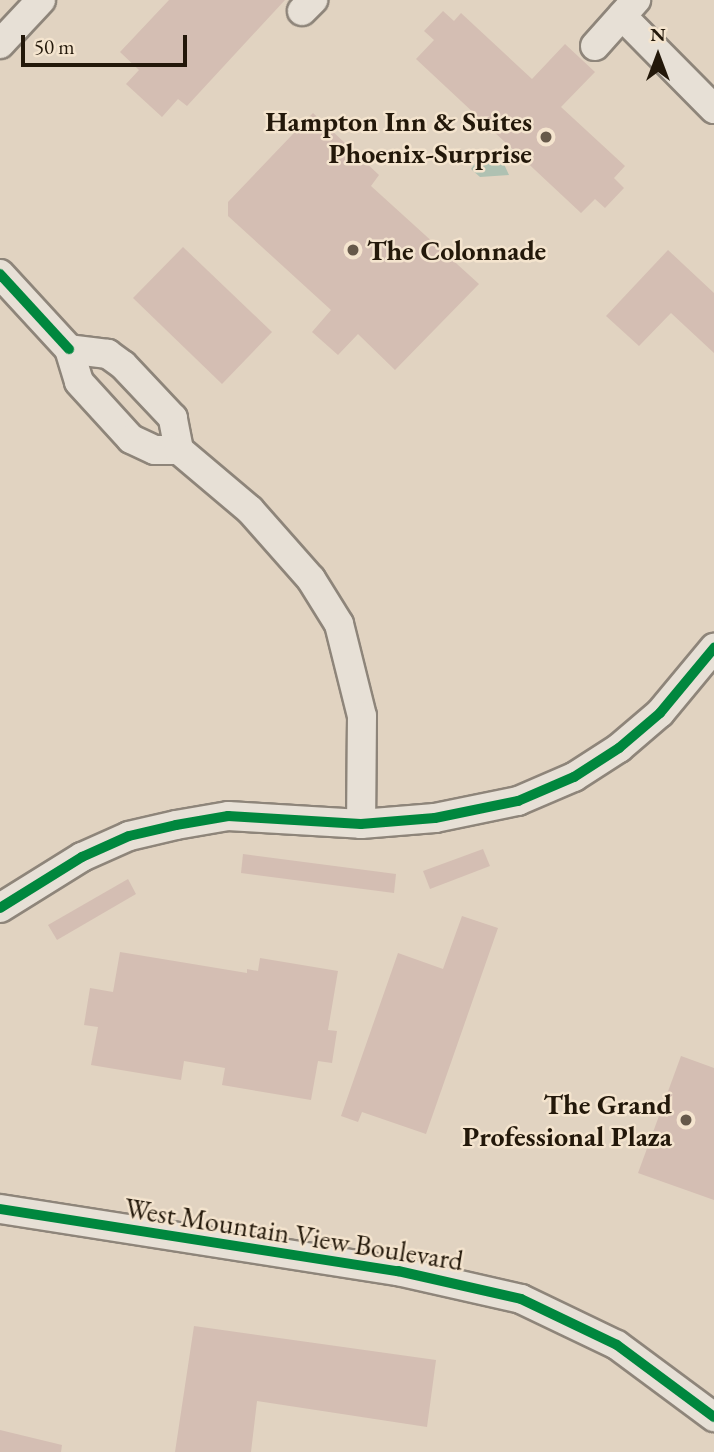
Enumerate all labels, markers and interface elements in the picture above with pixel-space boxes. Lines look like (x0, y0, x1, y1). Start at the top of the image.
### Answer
scale bar (24, 21, 191, 65)
north arrow (623, 21, 693, 91)
text: N (650, 22, 666, 47)
text: 50 m (34, 33, 75, 60)
place label: Hampton Inn & Suites Phoenix-Surprise (265, 104, 532, 170)
marker: Hampton Inn & Suites Phoenix-Surprise (538, 129, 554, 145)
place label: The Colonnade (367, 233, 546, 267)
marker: The Colonnade (345, 242, 361, 258)
place label: The Grand Professional Plaza (462, 1087, 672, 1153)
marker: The Grand Professional Plaza (678, 1112, 694, 1128)
street label: West Mountain View Boulevard (122, 1191, 466, 1277)

